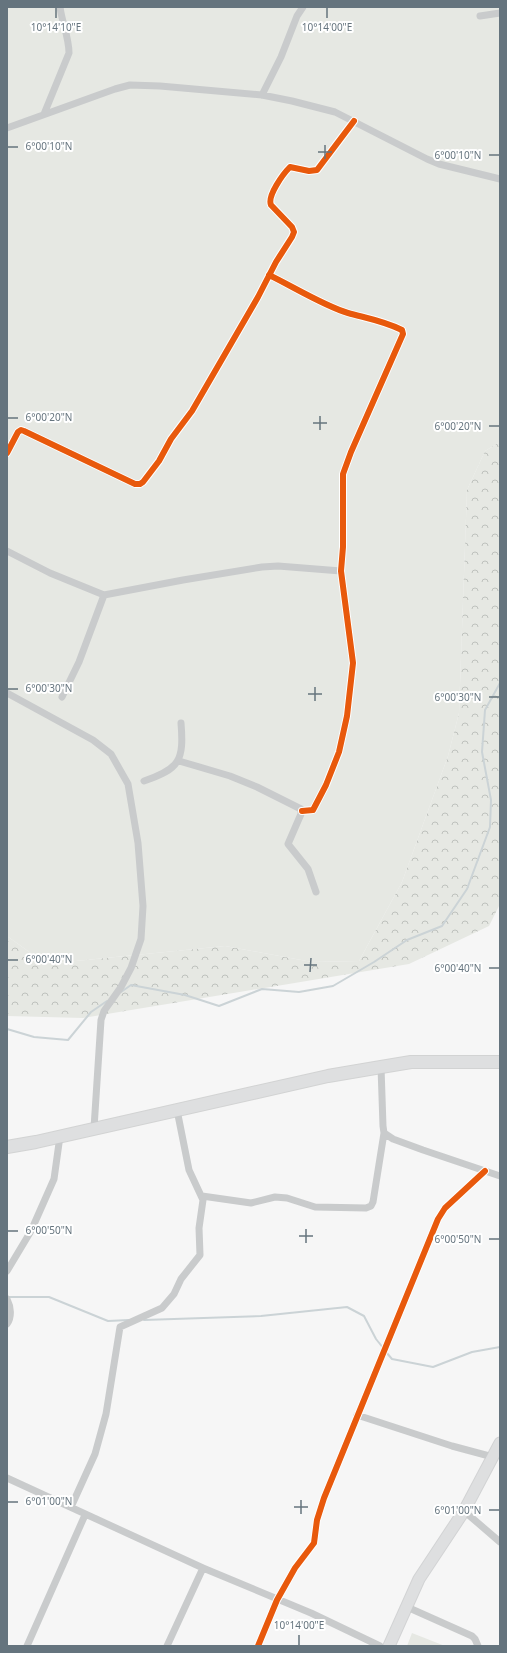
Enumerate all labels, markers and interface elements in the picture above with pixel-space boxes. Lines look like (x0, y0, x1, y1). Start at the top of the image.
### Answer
text: 10°14'10"E (31, 20, 81, 34)
text: 10°14'00"E (302, 20, 352, 34)
text: 6°00'10"N (26, 139, 72, 153)
text: 6°00'10"N (435, 148, 481, 162)
text: 6°00'20"N (26, 410, 72, 424)
text: 6°00'20"N (435, 419, 481, 433)
text: 6°00'30"N (26, 681, 72, 695)
text: 6°00'30"N (435, 690, 481, 704)
text: 6°00'40"N (26, 952, 72, 966)
text: 6°00'40"N (435, 961, 481, 975)
text: 6°00'50"N (26, 1223, 72, 1237)
text: 6°00'50"N (435, 1232, 481, 1246)
text: 6°01'00"N (26, 1494, 72, 1508)
text: 6°01'00"N (435, 1503, 481, 1517)
text: 10°14'00"E (274, 1618, 324, 1632)

